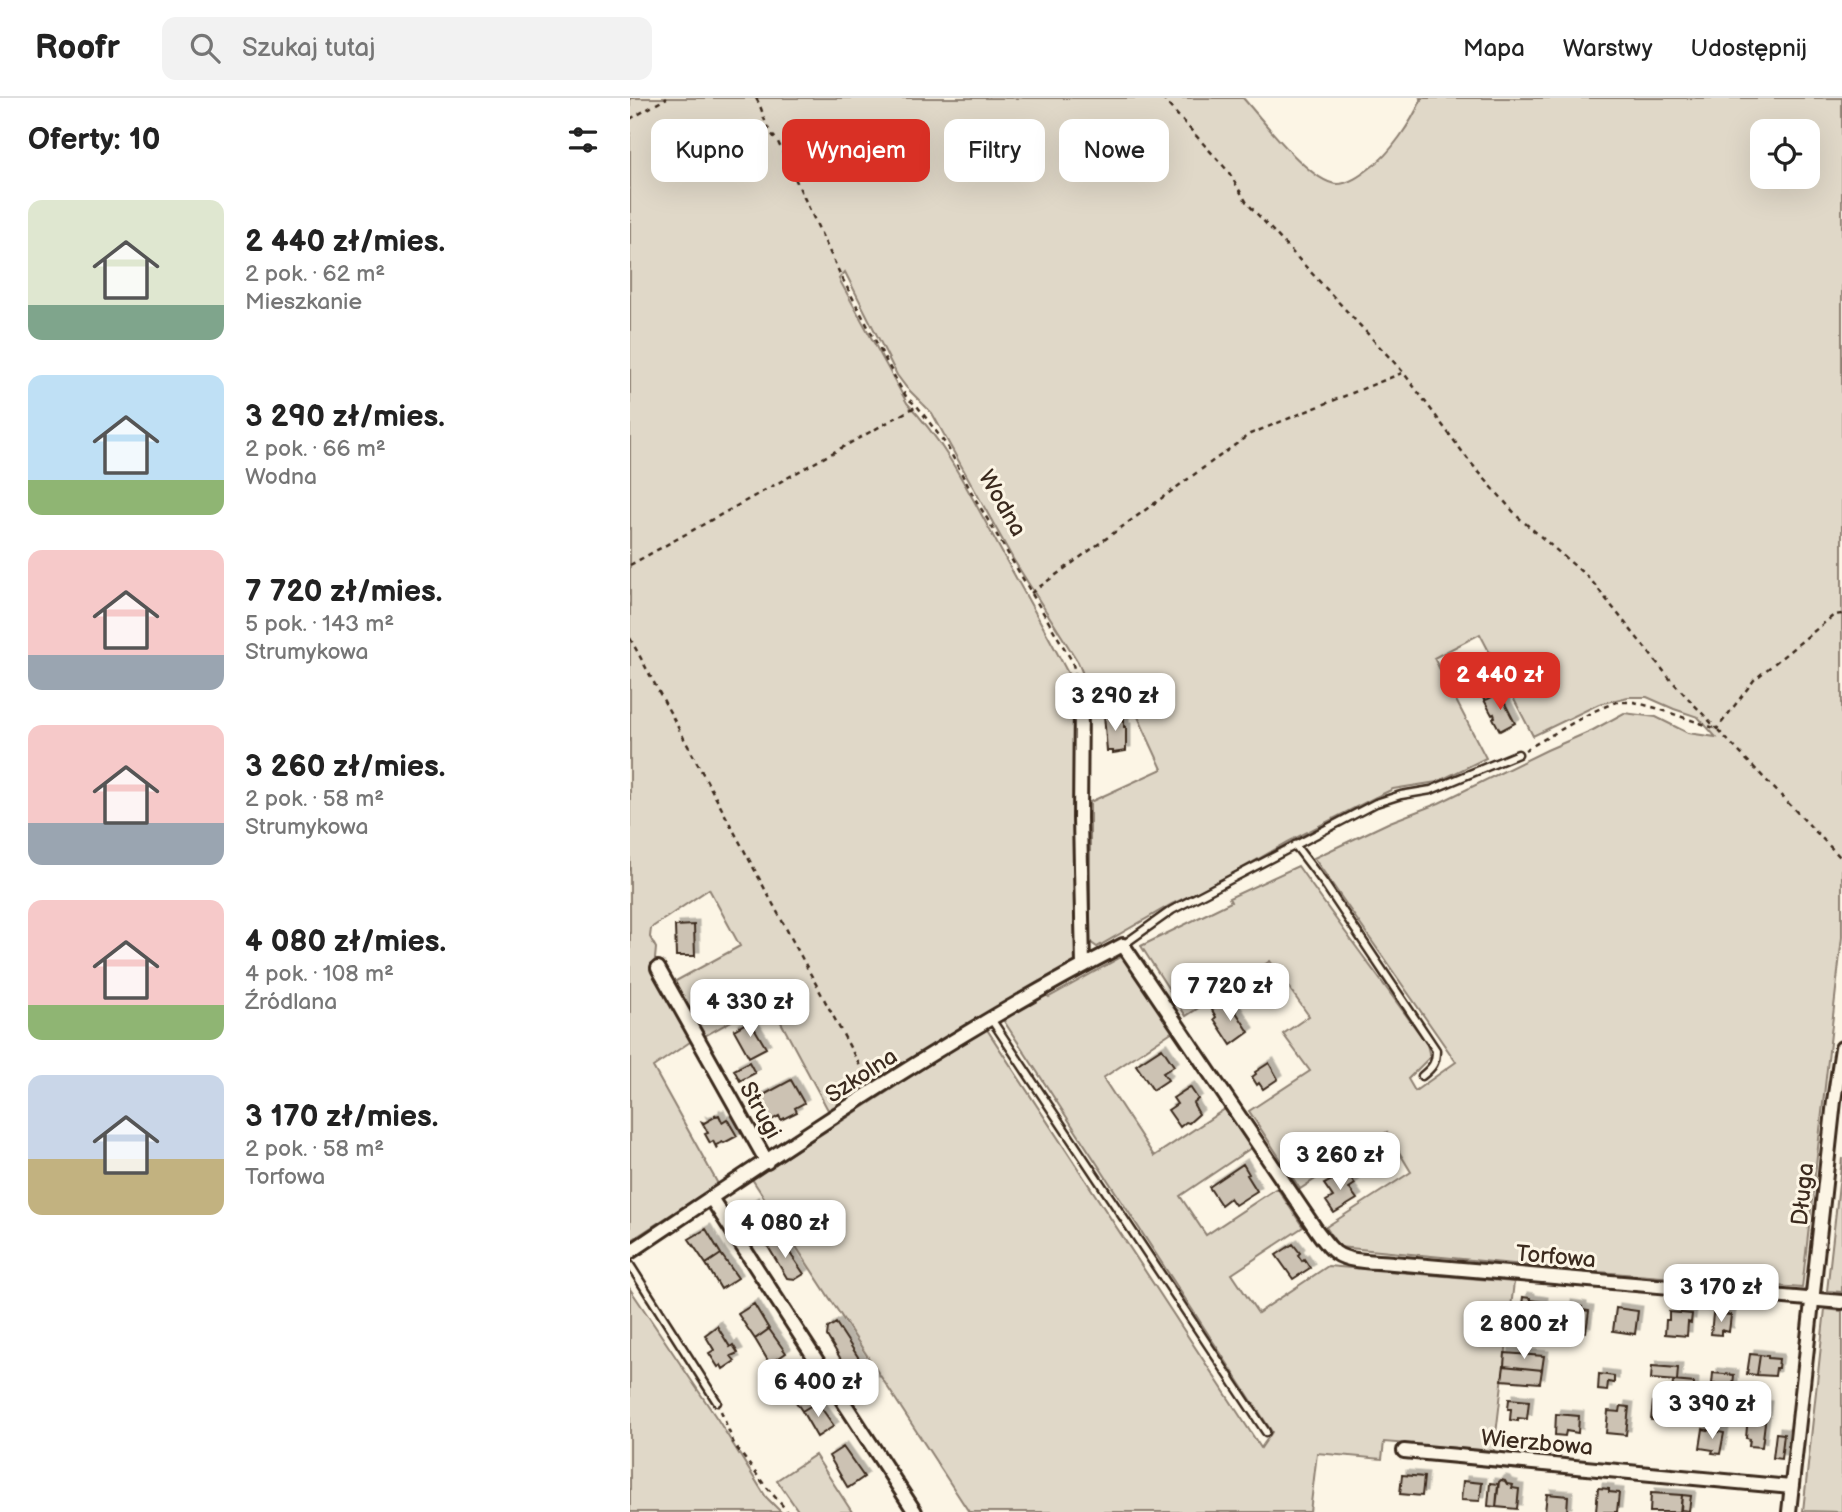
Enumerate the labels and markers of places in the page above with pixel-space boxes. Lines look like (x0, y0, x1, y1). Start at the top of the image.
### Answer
pin: 2 440 zł (1428, 652, 1572, 712)
pin: 3 290 zł (1043, 674, 1187, 733)
pin: 7 720 zł (1158, 964, 1302, 1023)
pin: 4 330 zł (678, 979, 822, 1039)
pin: 3 260 zł (1268, 1132, 1412, 1192)
pin: 4 080 zł (713, 1200, 857, 1260)
pin: 3 170 zł (1649, 1264, 1793, 1324)
pin: 2 800 zł (1452, 1302, 1596, 1361)
pin: 6 400 zł (746, 1360, 890, 1419)
pin: 3 390 zł (1640, 1382, 1784, 1441)

